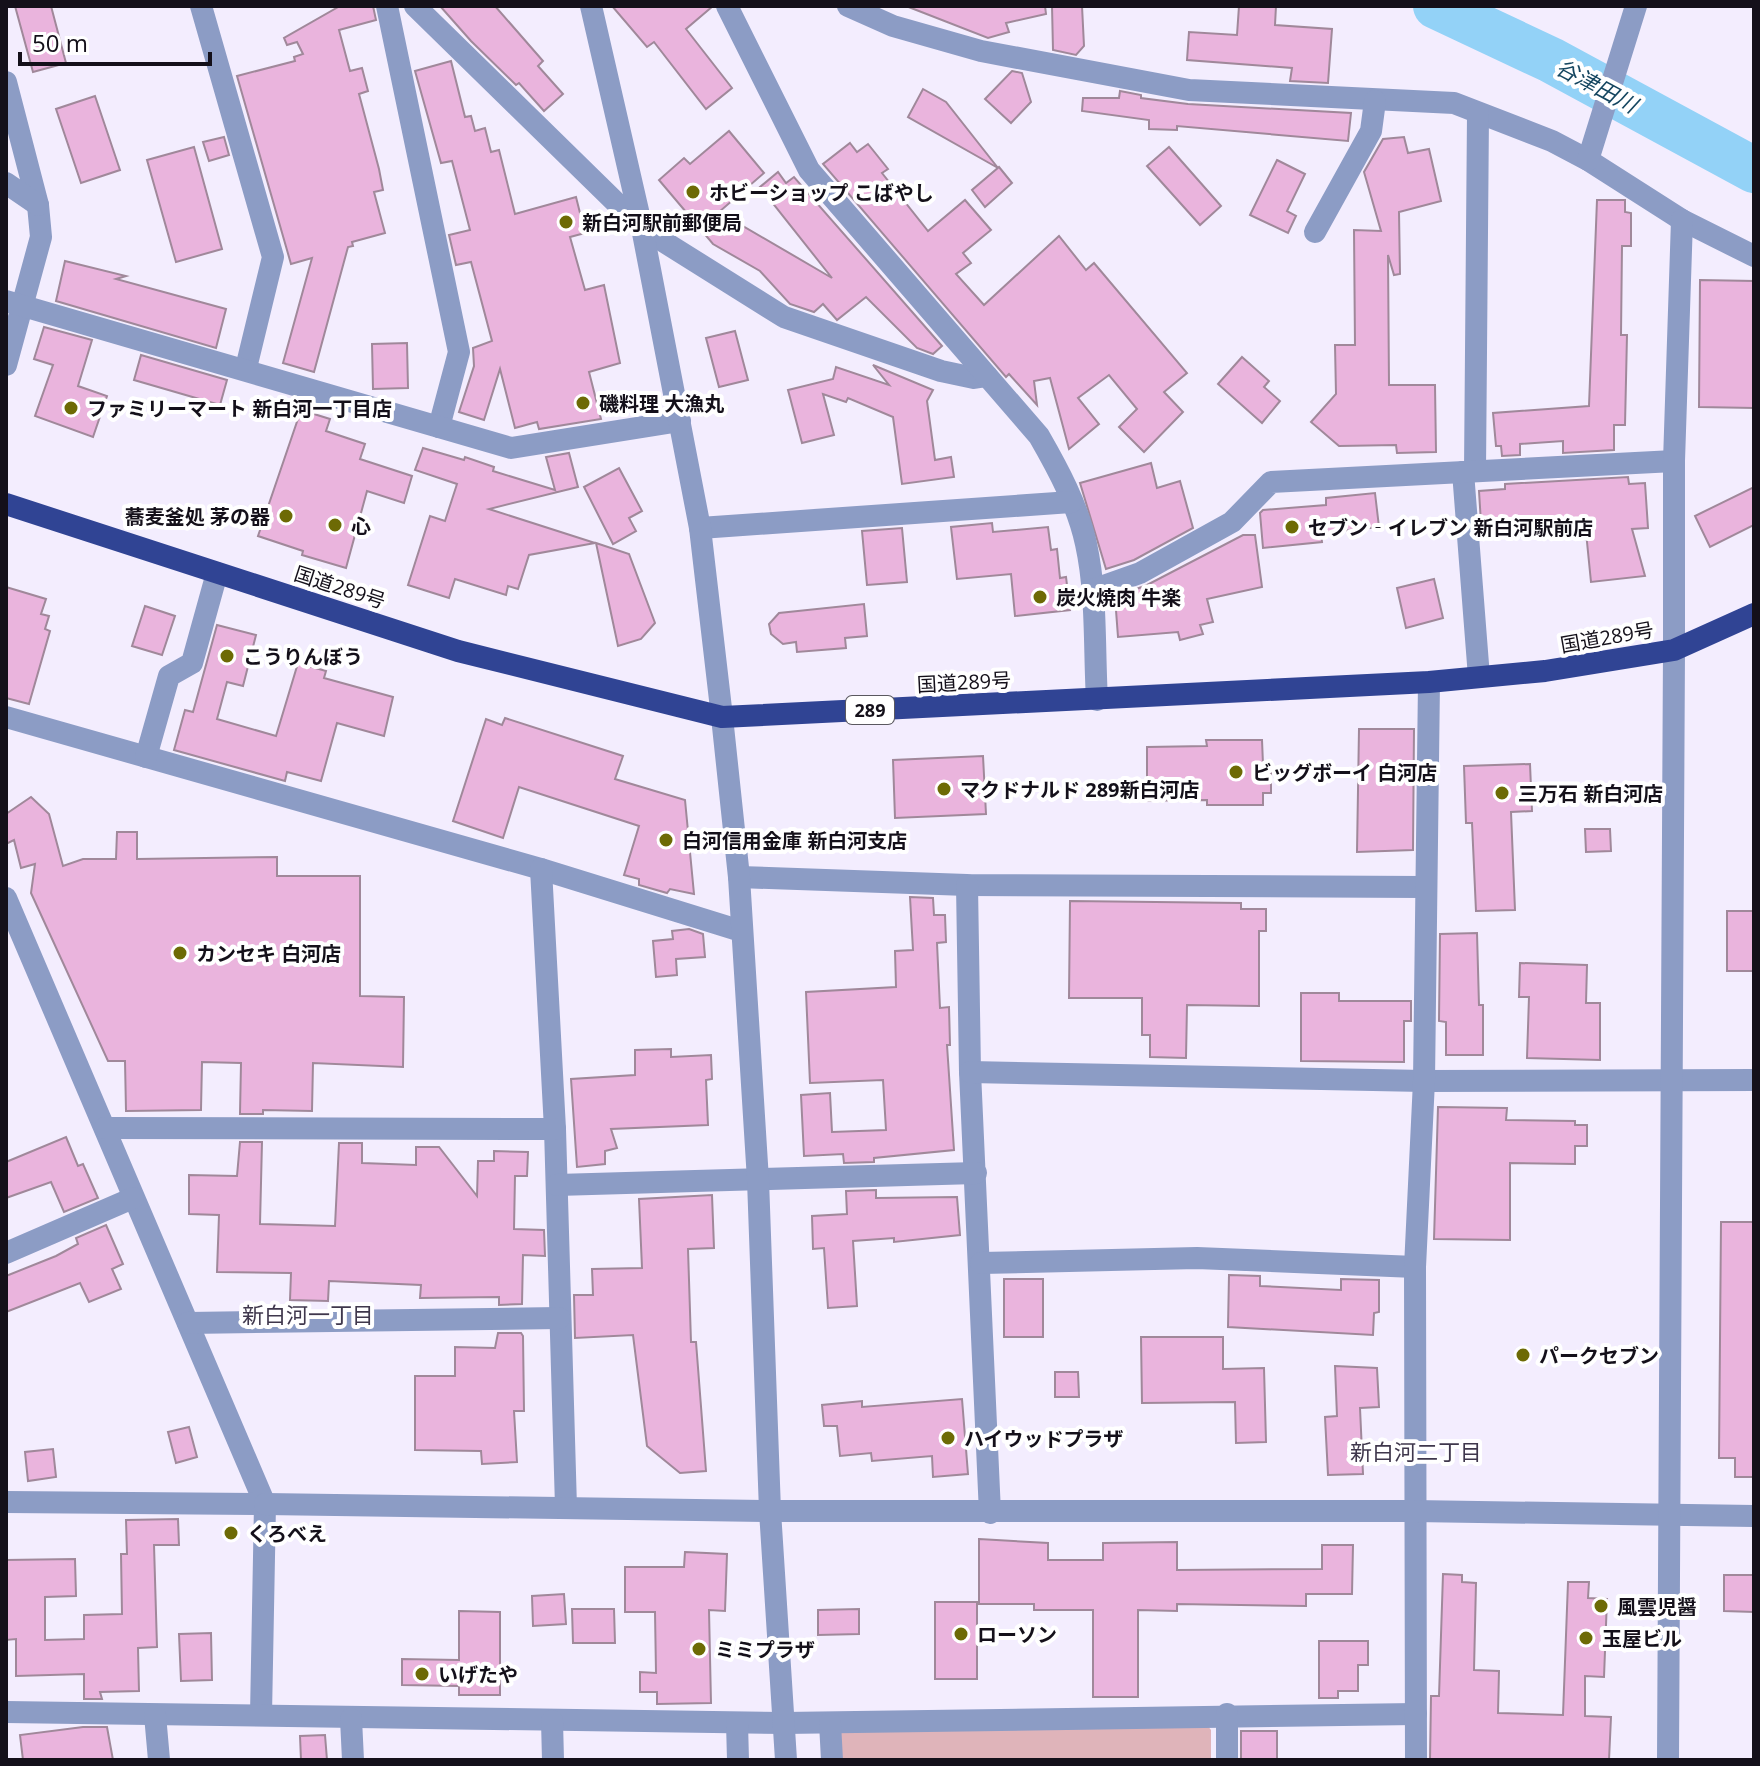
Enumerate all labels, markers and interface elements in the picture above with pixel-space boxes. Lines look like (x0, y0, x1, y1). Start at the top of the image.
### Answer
scale bar (20, 16, 210, 66)
text: 50 m (32, 26, 88, 59)
water label: 谷津田川 (1551, 51, 1645, 120)
place label: ホビーショップ こばやし (709, 179, 934, 206)
marker: ホビーショップ こばやし (684, 183, 702, 201)
place label: 新白河駅前郵便局 (582, 209, 742, 236)
marker: 新白河駅前郵便局 (557, 213, 575, 231)
place label: 磯料理 大漁丸 (599, 390, 724, 417)
marker: 磯料理 大漁丸 (574, 394, 592, 412)
place label: ファミリーマート 新白河一丁目店 (87, 395, 392, 422)
marker: ファミリーマート 新白河一丁目店 (62, 399, 80, 417)
place label: 蕎麦釜処 茅の器 (125, 503, 270, 530)
marker: 蕎麦釜処 茅の器 (277, 507, 295, 525)
place label: 心 (351, 512, 371, 539)
place label: セブン‐イレブン 新白河駅前店 (1308, 514, 1593, 541)
marker: 心 (326, 516, 344, 534)
marker: セブン‐イレブン 新白河駅前店 (1283, 518, 1301, 536)
street label: 国道289号 (291, 560, 389, 614)
place label: 炭火焼肉 牛楽 (1056, 584, 1181, 611)
marker: 炭火焼肉 牛楽 (1031, 588, 1049, 606)
street label: 国道289号 (1558, 616, 1656, 658)
place label: こうりんぼう (243, 643, 363, 670)
marker: こうりんぼう (218, 647, 236, 665)
street label: 国道289号 (916, 666, 1012, 698)
road number: 289 (846, 696, 894, 724)
place label: ビッグボーイ 白河店 (1252, 759, 1437, 786)
marker: ビッグボーイ 白河店 (1227, 763, 1245, 781)
place label: マクドナルド 289新白河店 (960, 776, 1200, 803)
marker: マクドナルド 289新白河店 (935, 780, 953, 798)
place label: 三万石 新白河店 (1518, 780, 1663, 807)
marker: 三万石 新白河店 (1493, 784, 1511, 802)
place label: 白河信用金庫 新白河支店 (682, 827, 907, 854)
marker: 白河信用金庫 新白河支店 (657, 831, 675, 849)
place label: カンセキ 白河店 (196, 940, 341, 967)
marker: カンセキ 白河店 (171, 944, 189, 962)
district label: 新白河一丁目 (242, 1299, 374, 1329)
place label: パークセブン (1539, 1342, 1659, 1369)
marker: パークセブン (1514, 1346, 1532, 1364)
place label: ハイウッドプラザ (964, 1425, 1124, 1452)
marker: ハイウッドプラザ (939, 1429, 957, 1447)
district label: 新白河二丁目 (1350, 1436, 1482, 1466)
place label: くろべえ (247, 1520, 327, 1547)
marker: くろべえ (222, 1524, 240, 1542)
place label: 風雲児醤 (1617, 1593, 1697, 1620)
marker: 風雲児醤 (1592, 1597, 1610, 1615)
place label: ローソン (977, 1621, 1057, 1648)
marker: ローソン (952, 1625, 970, 1643)
place label: 玉屋ビル (1602, 1625, 1682, 1652)
marker: 玉屋ビル (1577, 1629, 1595, 1647)
place label: ミミプラザ (715, 1636, 815, 1663)
marker: ミミプラザ (690, 1640, 708, 1658)
place label: いげたや (438, 1661, 518, 1688)
marker: いげたや (413, 1665, 431, 1683)

